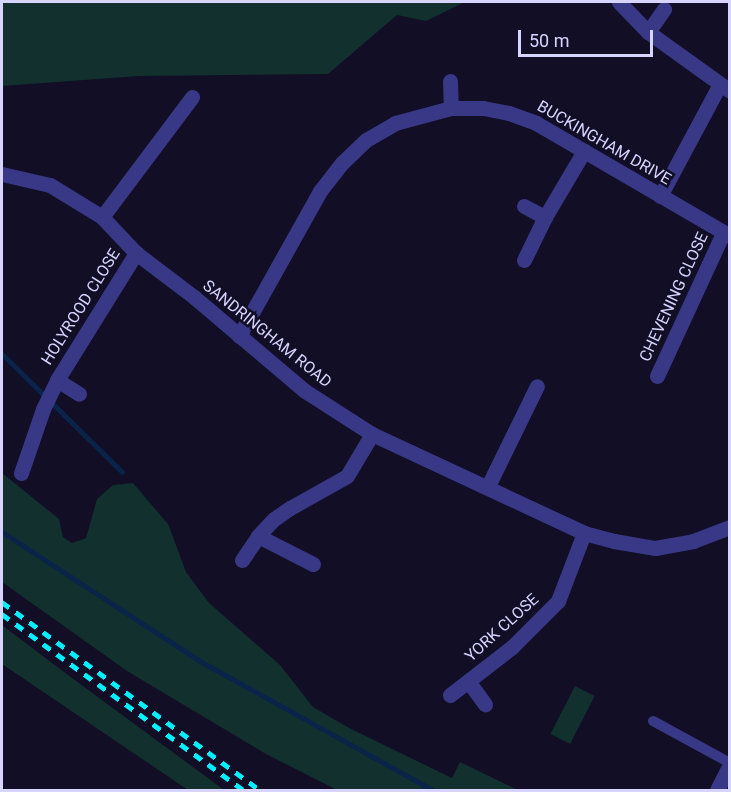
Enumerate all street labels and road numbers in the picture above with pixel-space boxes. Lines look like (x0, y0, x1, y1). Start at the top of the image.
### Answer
street label: BUCKINGHAM DRIVE (534, 97, 674, 189)
street label: CHEVENING CLOSE (636, 229, 712, 365)
street label: HOLYROOD CLOSE (38, 245, 124, 369)
street label: SANDRINGHAM ROAD (199, 276, 335, 392)
street label: YORK CLOSE (461, 590, 543, 666)

